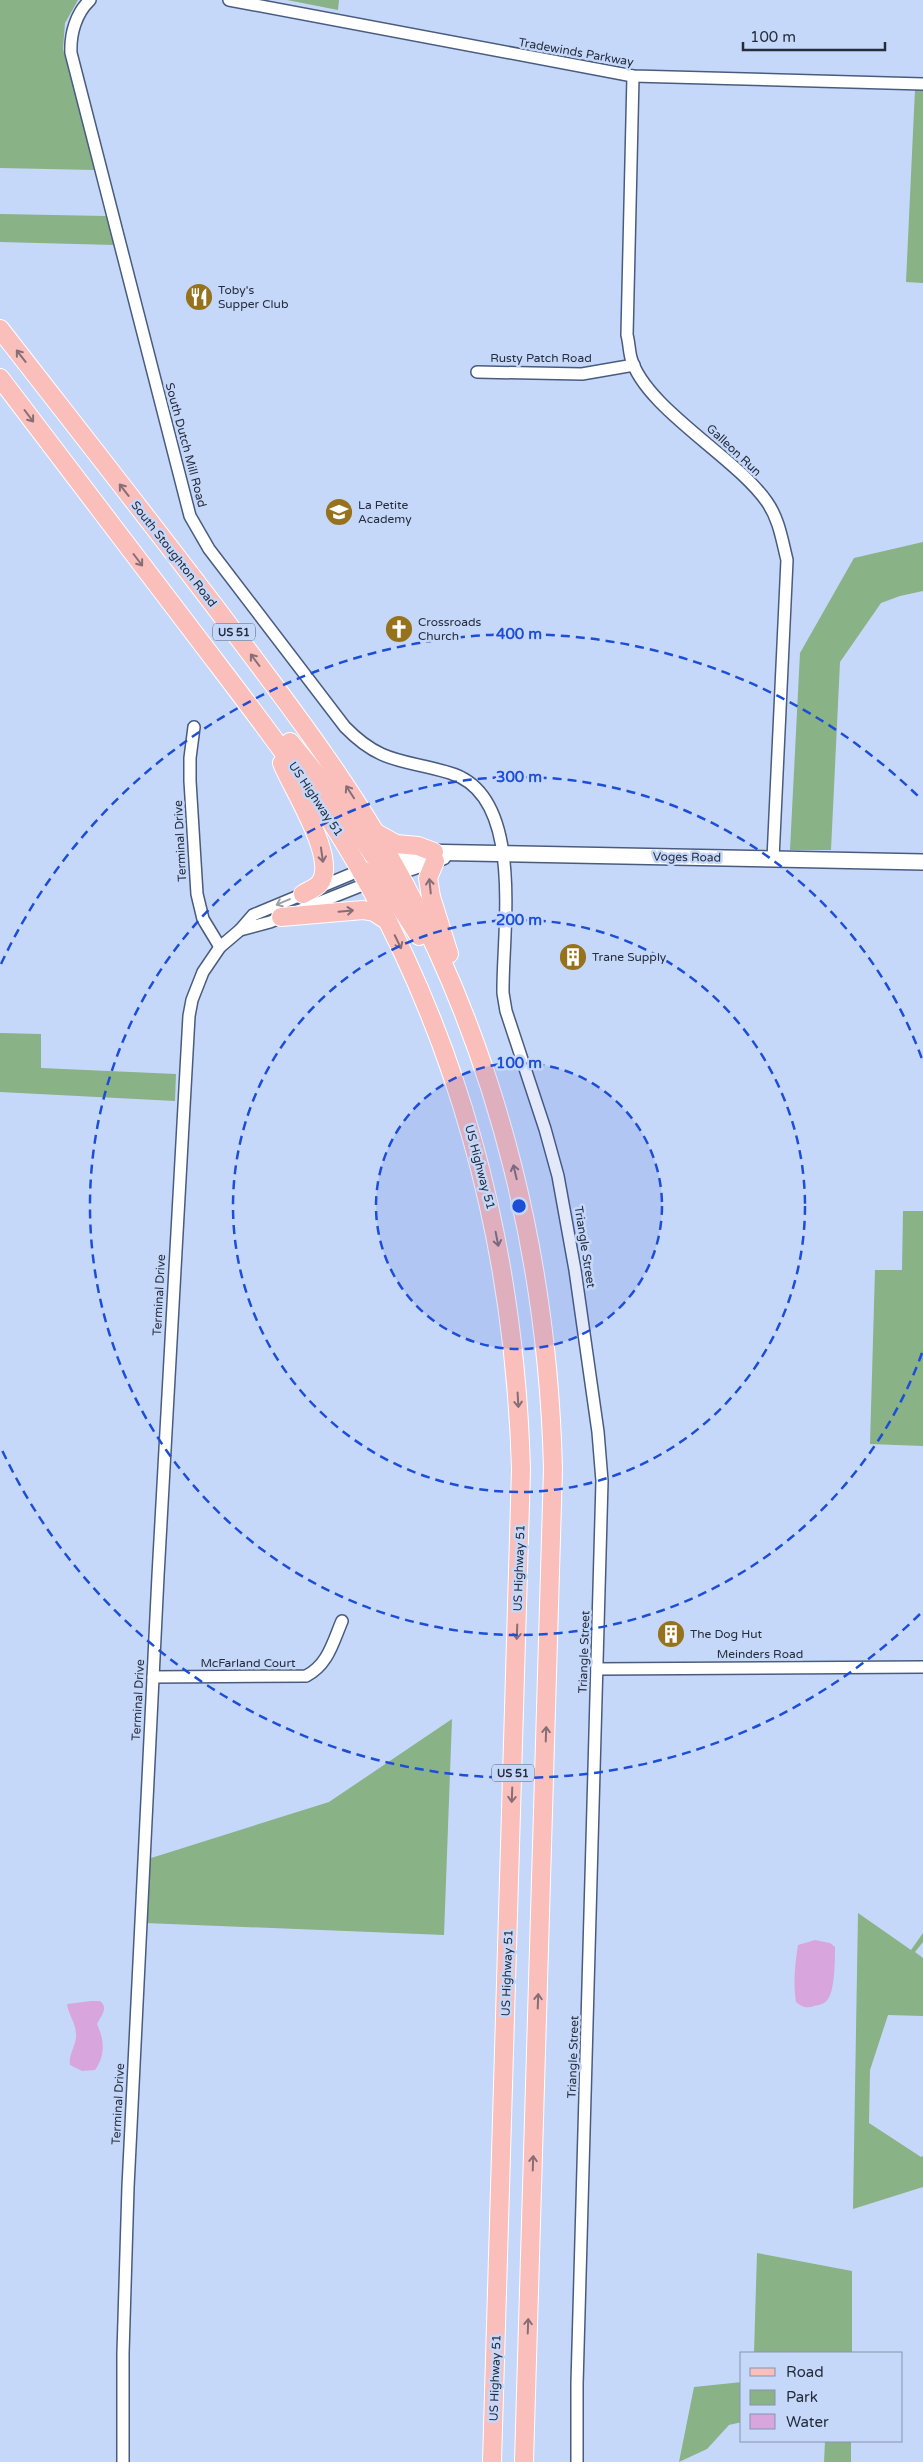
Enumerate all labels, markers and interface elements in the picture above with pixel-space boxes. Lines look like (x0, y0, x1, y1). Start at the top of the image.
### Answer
scale bar (743, 20, 886, 52)
text: 100 m (750, 28, 796, 46)
street label: Tradewinds Parkway (517, 35, 635, 69)
restaurant icon: Toby's Supper Club (184, 282, 214, 312)
place label: Toby's Supper Club (218, 283, 288, 311)
one-way arrow (16, 350, 27, 363)
street label: Rusty Patch Road (490, 351, 592, 365)
street label: South Dutch Mill Road (163, 381, 209, 509)
one-way arrow (24, 410, 35, 423)
street label: Galleon Run (704, 421, 764, 479)
one-way arrow (118, 483, 129, 496)
school or university icon: La Petite Academy (324, 497, 354, 527)
street label: South Stoughton Road (128, 498, 220, 610)
place label: La Petite Academy (358, 498, 412, 526)
one-way arrow (133, 553, 144, 566)
church icon: Crossroads Church (384, 614, 414, 644)
place label: Crossroads Church (418, 615, 482, 643)
road number: US 51 (213, 624, 255, 640)
text: 400 m (496, 625, 542, 643)
one-way arrow (250, 653, 260, 667)
street label: US Highway 51 (286, 759, 346, 839)
text: 300 m (496, 768, 542, 786)
one-way arrow (345, 785, 355, 799)
street label: Terminal Drive (171, 800, 189, 882)
one-way arrow (317, 846, 327, 862)
street label: Voges Road (653, 849, 721, 865)
one-way arrow (425, 879, 435, 895)
one-way arrow (276, 898, 291, 907)
one-way arrow (338, 906, 354, 916)
text: 200 m (496, 911, 542, 929)
one-way arrow (394, 934, 403, 949)
building icon: Trane Supply (558, 942, 588, 972)
place label: Trane Supply (592, 950, 667, 964)
text: 100 m (496, 1054, 542, 1072)
street label: US Highway 51 (462, 1123, 498, 1211)
one-way arrow (510, 1165, 519, 1181)
centre of rings (510, 1197, 528, 1215)
street label: Triangle Street (572, 1205, 598, 1289)
one-way arrow (493, 1231, 503, 1247)
street label: Terminal Drive (150, 1254, 168, 1336)
one-way arrow (514, 1392, 523, 1408)
street label: US Highway 51 (510, 1524, 528, 1612)
street label: Triangle Street (576, 1610, 592, 1694)
building icon: The Dog Hut (656, 1619, 686, 1649)
one-way arrow (512, 1624, 521, 1640)
place label: The Dog Hut (690, 1627, 762, 1641)
street label: Meinders Road (717, 1647, 803, 1661)
street label: McFarland Court (200, 1656, 296, 1670)
street label: Terminal Drive (129, 1659, 147, 1741)
one-way arrow (541, 1726, 550, 1742)
road number: US 51 (492, 1765, 534, 1782)
one-way arrow (507, 1786, 517, 1803)
street label: US Highway 51 (498, 1929, 516, 2017)
one-way arrow (533, 1993, 543, 2010)
street label: Triangle Street (565, 2015, 581, 2099)
street label: Terminal Drive (109, 2063, 127, 2145)
one-way arrow (528, 2156, 538, 2172)
one-way arrow (524, 2318, 533, 2334)
street label: US Highway 51 (486, 2334, 504, 2422)
legend (740, 2352, 903, 2442)
text: Road (786, 2363, 824, 2381)
text: Park (786, 2388, 818, 2406)
text: Water (786, 2413, 829, 2431)

